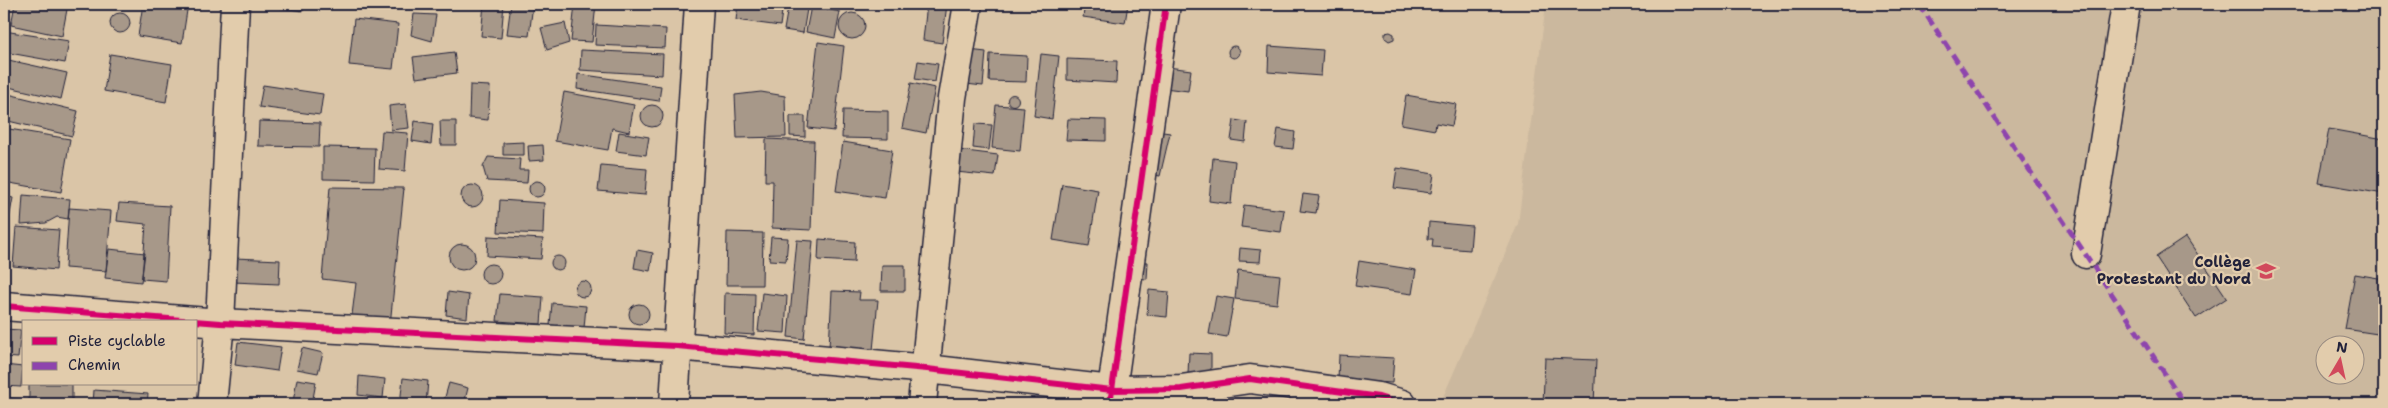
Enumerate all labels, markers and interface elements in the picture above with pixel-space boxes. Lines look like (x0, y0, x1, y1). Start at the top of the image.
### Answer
place label: Collège Protestant du Nord (2097, 252, 2251, 289)
school or university icon: Collège Protestant du Nord (2255, 260, 2277, 282)
legend (22, 320, 198, 386)
text: Piste cyclable (68, 331, 166, 351)
north arrow (2316, 336, 2366, 386)
text: N (2335, 337, 2349, 357)
text: Chemin (68, 355, 121, 375)

